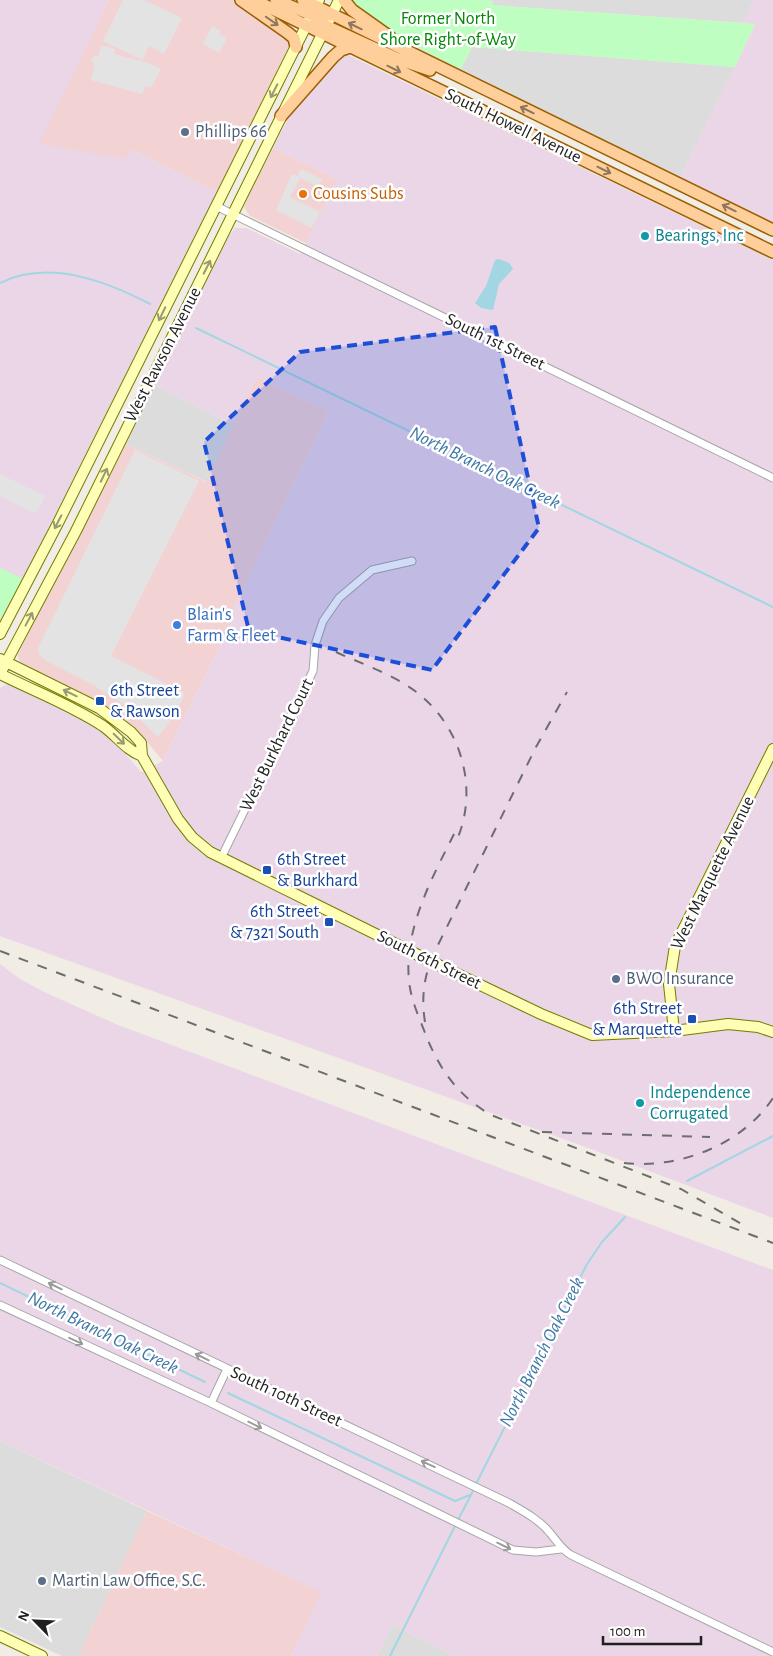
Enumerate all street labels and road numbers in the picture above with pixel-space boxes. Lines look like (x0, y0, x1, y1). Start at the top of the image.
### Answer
street label: South Howell Avenue (442, 85, 584, 167)
street label: West Rawson Avenue (121, 285, 205, 425)
street label: South 1st Street (442, 310, 548, 374)
street label: West Burkhard Court (237, 675, 317, 814)
street label: West Marquette Avenue (668, 793, 758, 953)
street label: South 6th Street (374, 927, 484, 993)
street label: South 10th Street (228, 1363, 345, 1431)

